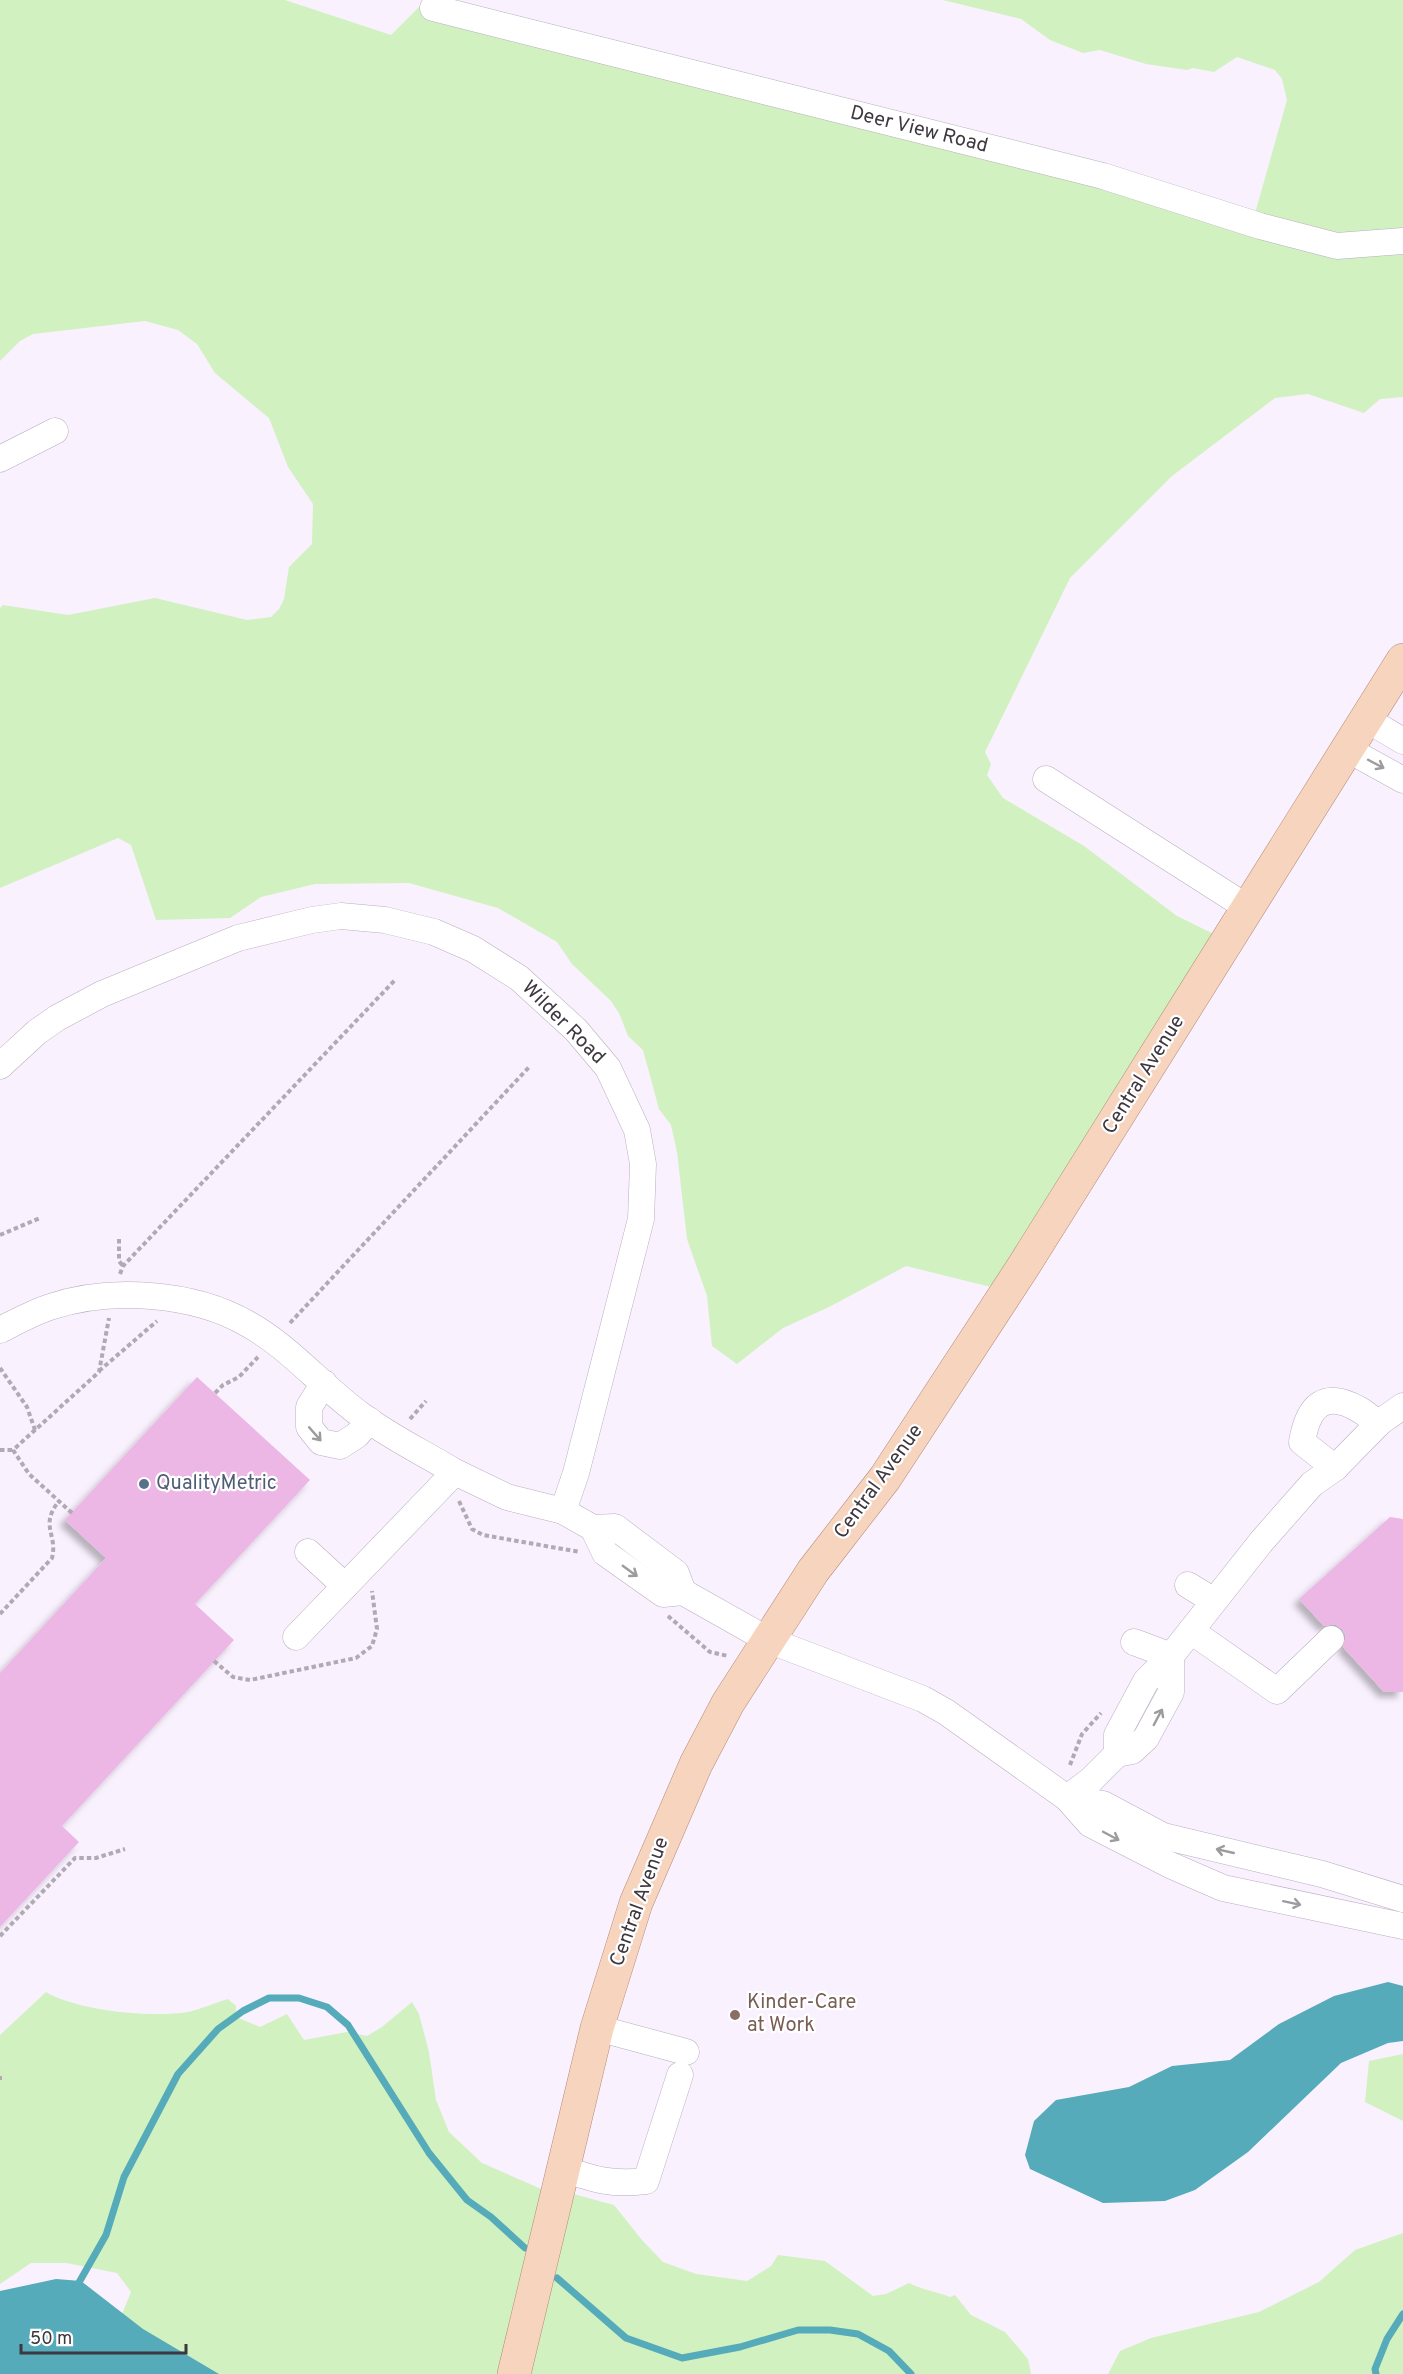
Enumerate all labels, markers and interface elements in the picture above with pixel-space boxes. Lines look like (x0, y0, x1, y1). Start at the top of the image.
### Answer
street label: Deer View Road (847, 100, 991, 160)
one-way arrow (1366, 759, 1384, 770)
street label: Wilder Road (516, 976, 610, 1070)
street label: Central Avenue (1097, 1011, 1191, 1139)
street label: Central Avenue (829, 1419, 929, 1545)
one-way arrow (309, 1426, 322, 1442)
place label: QualityMetric (156, 1471, 277, 1497)
marker: QualityMetric (137, 1477, 151, 1491)
one-way arrow (621, 1565, 638, 1577)
one-way arrow (1153, 1709, 1164, 1727)
one-way arrow (1101, 1830, 1119, 1842)
street label: Central Avenue (605, 1834, 675, 1970)
one-way arrow (1216, 1845, 1235, 1856)
one-way arrow (1282, 1898, 1302, 1909)
place label: Kinder-Care at Work (747, 1990, 856, 2039)
marker: Kinder-Care at Work (728, 2008, 742, 2022)
scale bar (21, 2317, 186, 2355)
text: 50 m (30, 2328, 72, 2351)

